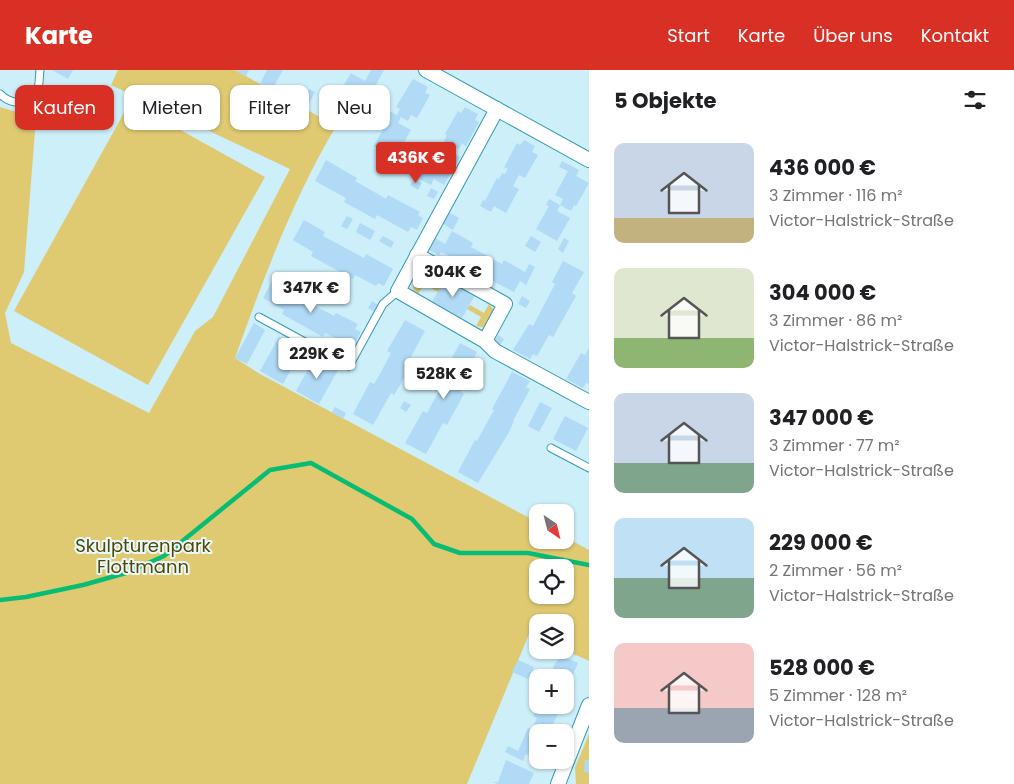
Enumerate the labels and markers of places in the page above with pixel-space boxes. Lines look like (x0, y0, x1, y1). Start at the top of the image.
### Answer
pin: 436K € (375, 142, 457, 184)
pin: 304K € (412, 256, 494, 298)
pin: 347K € (270, 272, 352, 314)
pin: 229K € (276, 338, 358, 380)
pin: 528K € (403, 358, 485, 400)

